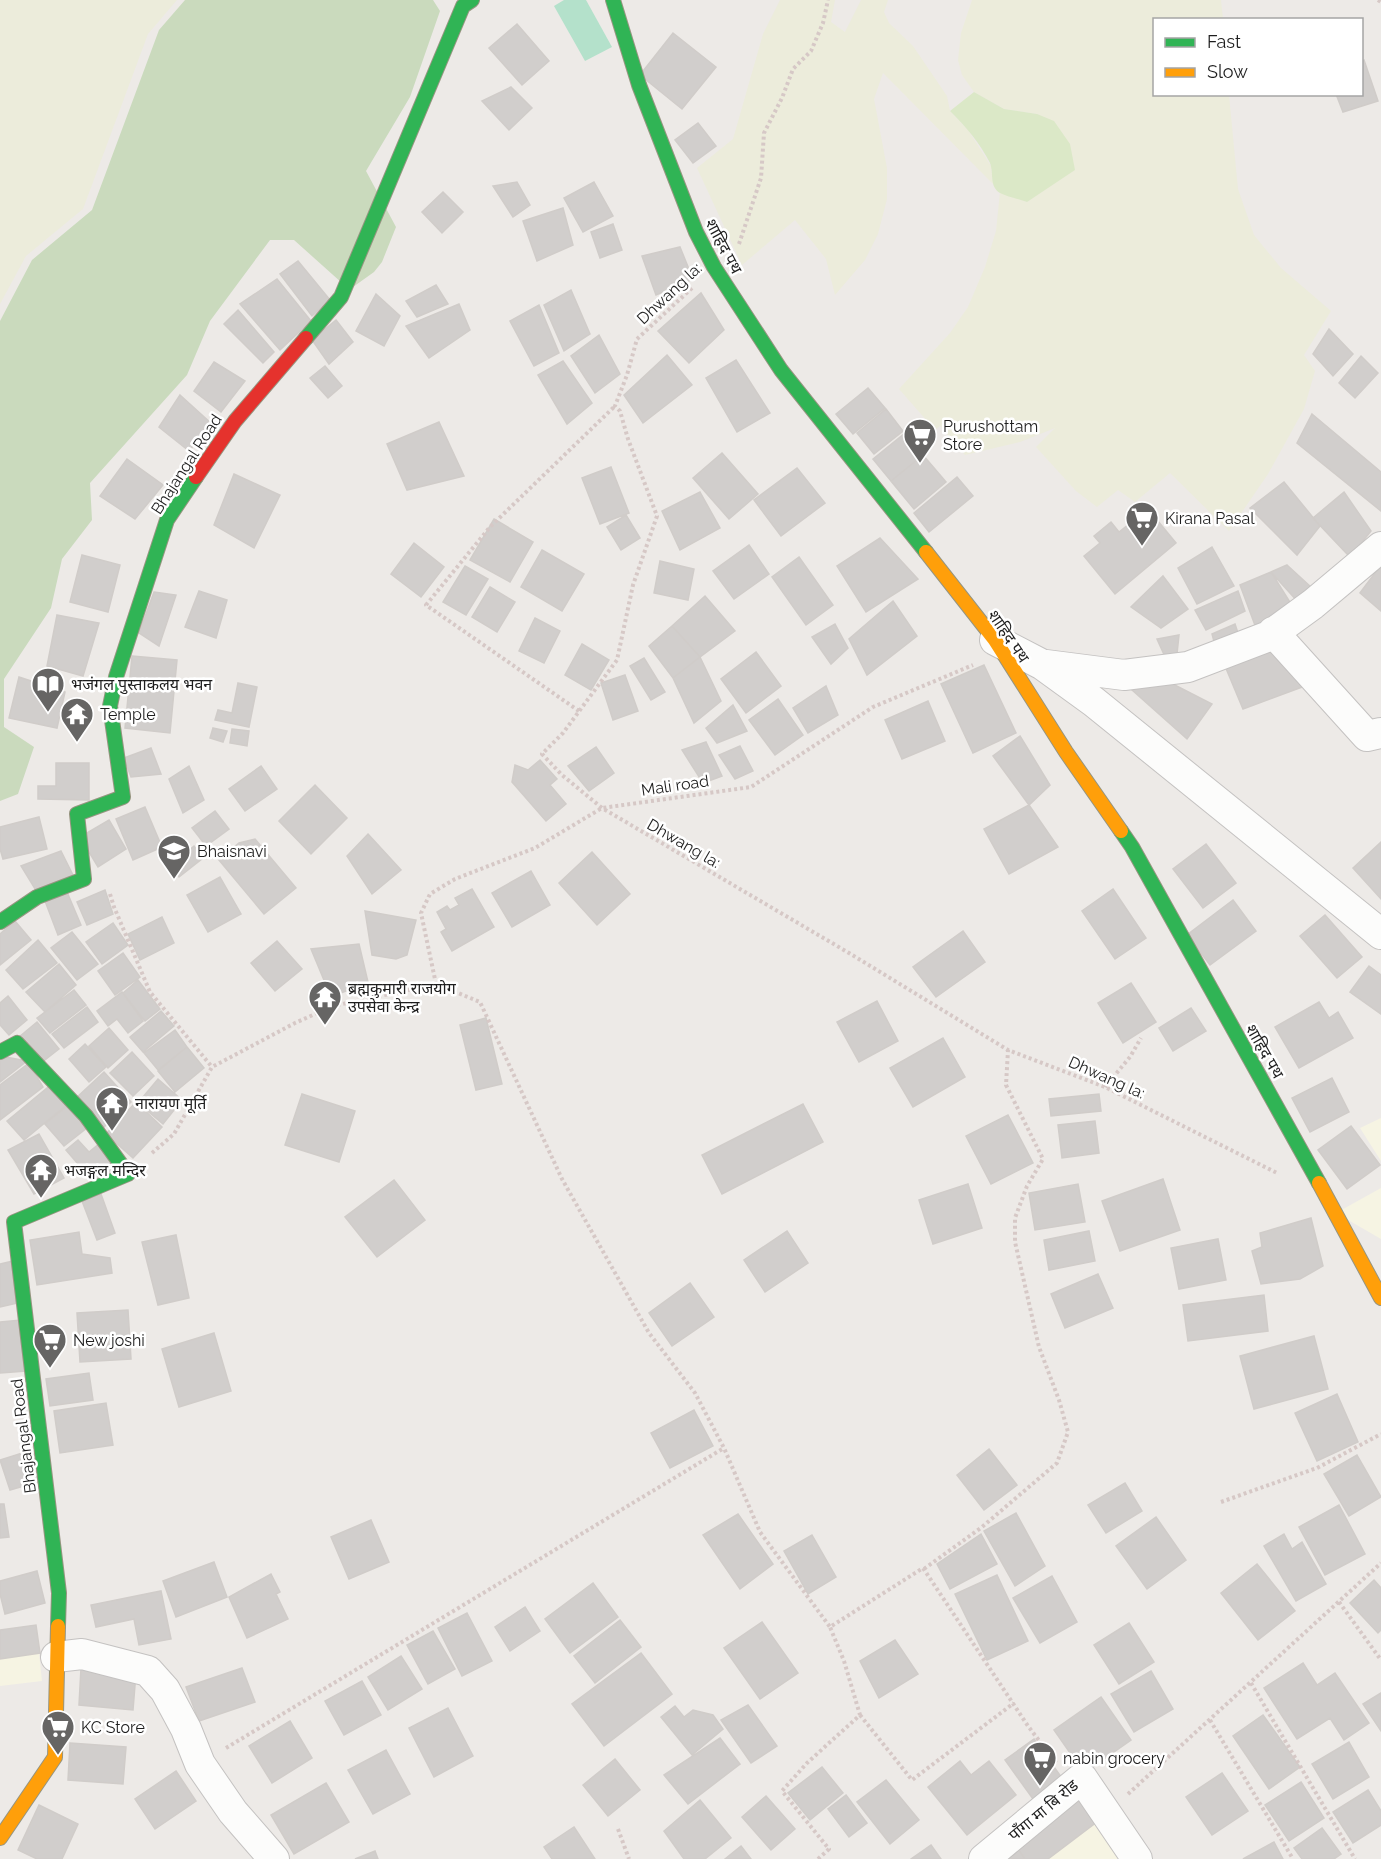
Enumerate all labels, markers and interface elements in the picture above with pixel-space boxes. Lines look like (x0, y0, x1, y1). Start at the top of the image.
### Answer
legend (1153, 18, 1363, 96)
text: Fast (1207, 31, 1241, 52)
text: Slow (1207, 61, 1248, 82)
street label: शाहिद पथ (701, 215, 746, 278)
street label: Dhwang la: (633, 259, 706, 328)
street label: Bhajangal Road (147, 411, 226, 518)
supermarket icon: Purushottam Store (902, 417, 938, 464)
place label: Purushottam Store (943, 417, 1038, 454)
supermarket icon: Kirana Pasal (1124, 500, 1160, 547)
place label: Kirana Pasal (1165, 509, 1255, 528)
street label: शाहिद पथ (984, 606, 1034, 667)
library icon: भजंगल पुस्ताकलय भवन (30, 666, 66, 713)
place label: भजंगल पुस्ताकलय भवन (71, 675, 213, 695)
temple icon: Temple (59, 696, 95, 743)
place label: Temple (100, 705, 156, 724)
street label: Mali road (640, 771, 710, 800)
street label: Dhwang la: (644, 815, 724, 872)
school or university icon: Bhaisnavi (156, 833, 192, 880)
place label: Bhaisnavi (197, 842, 267, 861)
temple icon: ब्रह्मकुमारी राजयोग उपसेवा केन्द्र (307, 979, 343, 1026)
place label: ब्रह्मकुमारी राजयोग उपसेवा केन्द्र (348, 979, 457, 1016)
street label: शाहिद पथ (1241, 1021, 1288, 1082)
street label: Dhwang la: (1066, 1052, 1148, 1103)
temple icon: नारायण मूर्ति (94, 1085, 130, 1132)
place label: नारायण मूर्ति (135, 1094, 207, 1114)
temple icon: भजङ्गल मन्दिर (23, 1152, 59, 1199)
place label: भजङ्गल मन्दिर (64, 1161, 146, 1180)
supermarket icon: New joshi (32, 1322, 68, 1369)
place label: New joshi (73, 1331, 145, 1350)
street label: Bhajangal Road (7, 1378, 40, 1494)
supermarket icon: KC Store (40, 1709, 76, 1756)
place label: KC Store (81, 1718, 145, 1737)
supermarket icon: nabin grocery (1022, 1740, 1058, 1787)
place label: nabin grocery (1063, 1749, 1165, 1768)
street label: पाँगा मा बि रोड (1005, 1776, 1082, 1845)

